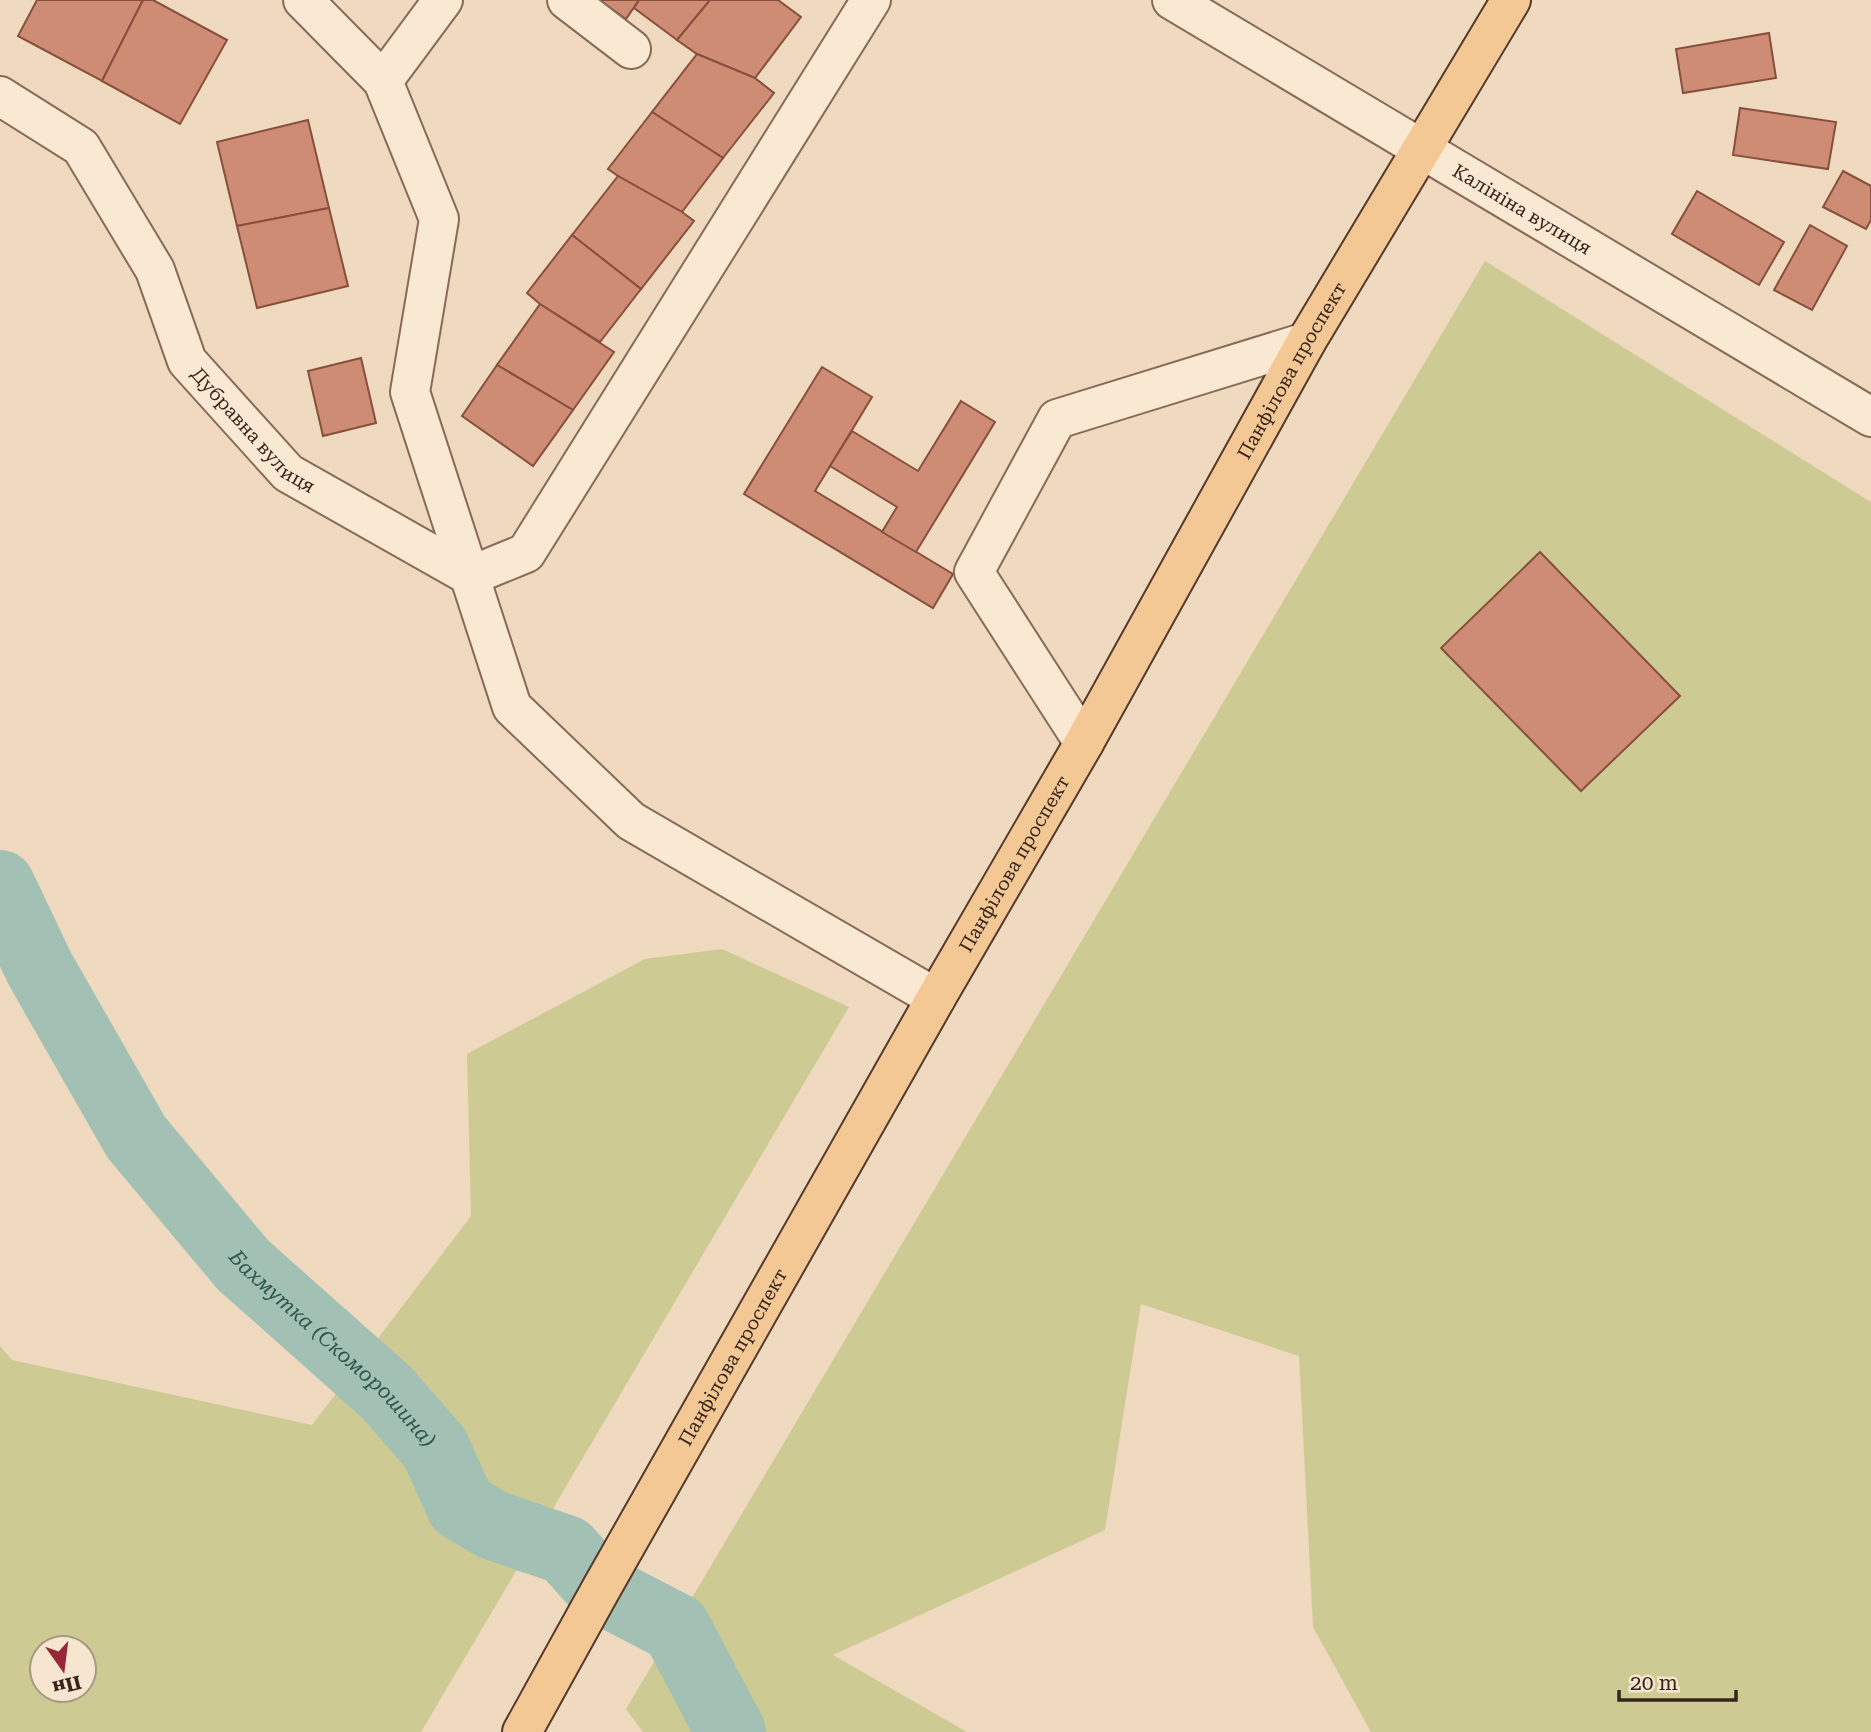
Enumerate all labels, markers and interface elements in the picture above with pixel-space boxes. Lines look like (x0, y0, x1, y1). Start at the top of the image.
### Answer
street label: Калініна вулиця (1449, 159, 1596, 260)
street label: Панфілова проспект (1232, 278, 1351, 463)
street label: Дубравна вулиця (186, 363, 319, 498)
street label: Панфілова проспект (954, 771, 1075, 956)
water label: Бахмутка (Скоморошина) (223, 1245, 441, 1452)
street label: Панфілова проспект (674, 1264, 792, 1450)
north arrow (28, 1634, 98, 1704)
scale bar (1619, 1658, 1736, 1702)
text: Пн (50, 1670, 84, 1700)
text: 20 m (1630, 1671, 1678, 1695)

